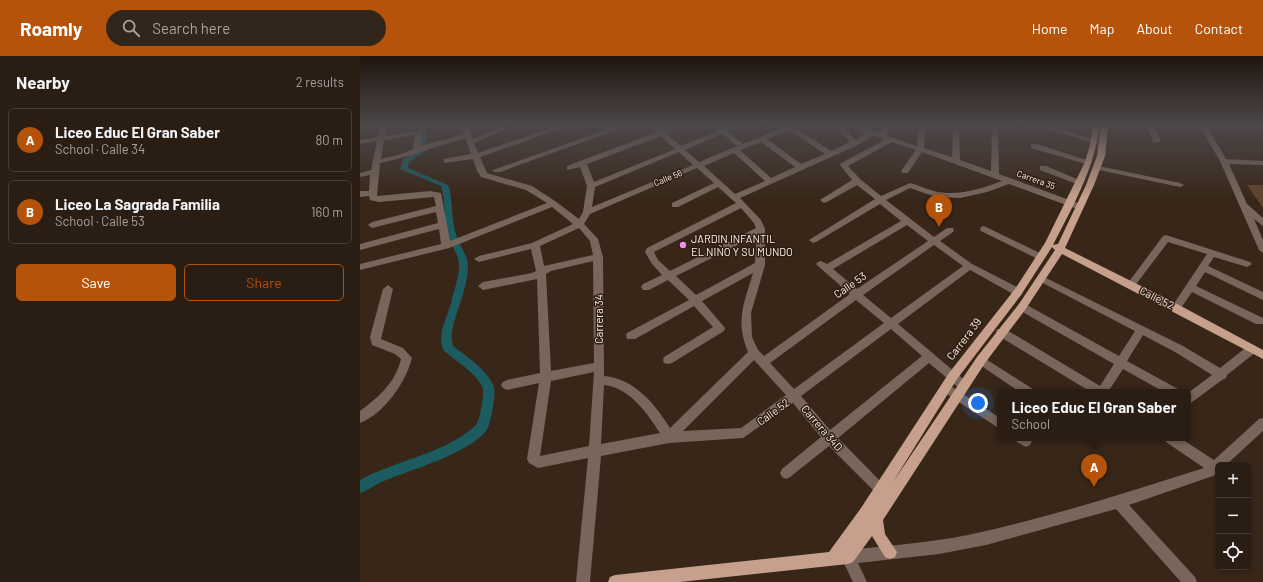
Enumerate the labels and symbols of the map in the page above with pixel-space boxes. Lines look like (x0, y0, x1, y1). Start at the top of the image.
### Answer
street label: Calle 56 (652, 167, 684, 188)
street label: Carrera 35 (1015, 167, 1057, 192)
pin: B (926, 194, 952, 227)
place label: JARDIN INFANTIL EL NIÑO Y SU MUNDO (691, 232, 793, 258)
marker: JARDIN INFANTIL EL NIÑO Y SU MUNDO (678, 240, 688, 250)
street label: Calle 53 (831, 269, 868, 300)
street label: Calle 52 (1138, 283, 1177, 312)
street label: Carrera 34 (592, 294, 605, 344)
street label: Carrera 39 (944, 315, 984, 362)
your location (968, 393, 988, 413)
street label: Calle 52 (754, 395, 792, 428)
street label: Carrera 34D (799, 402, 846, 453)
pin: A (1081, 454, 1107, 487)

